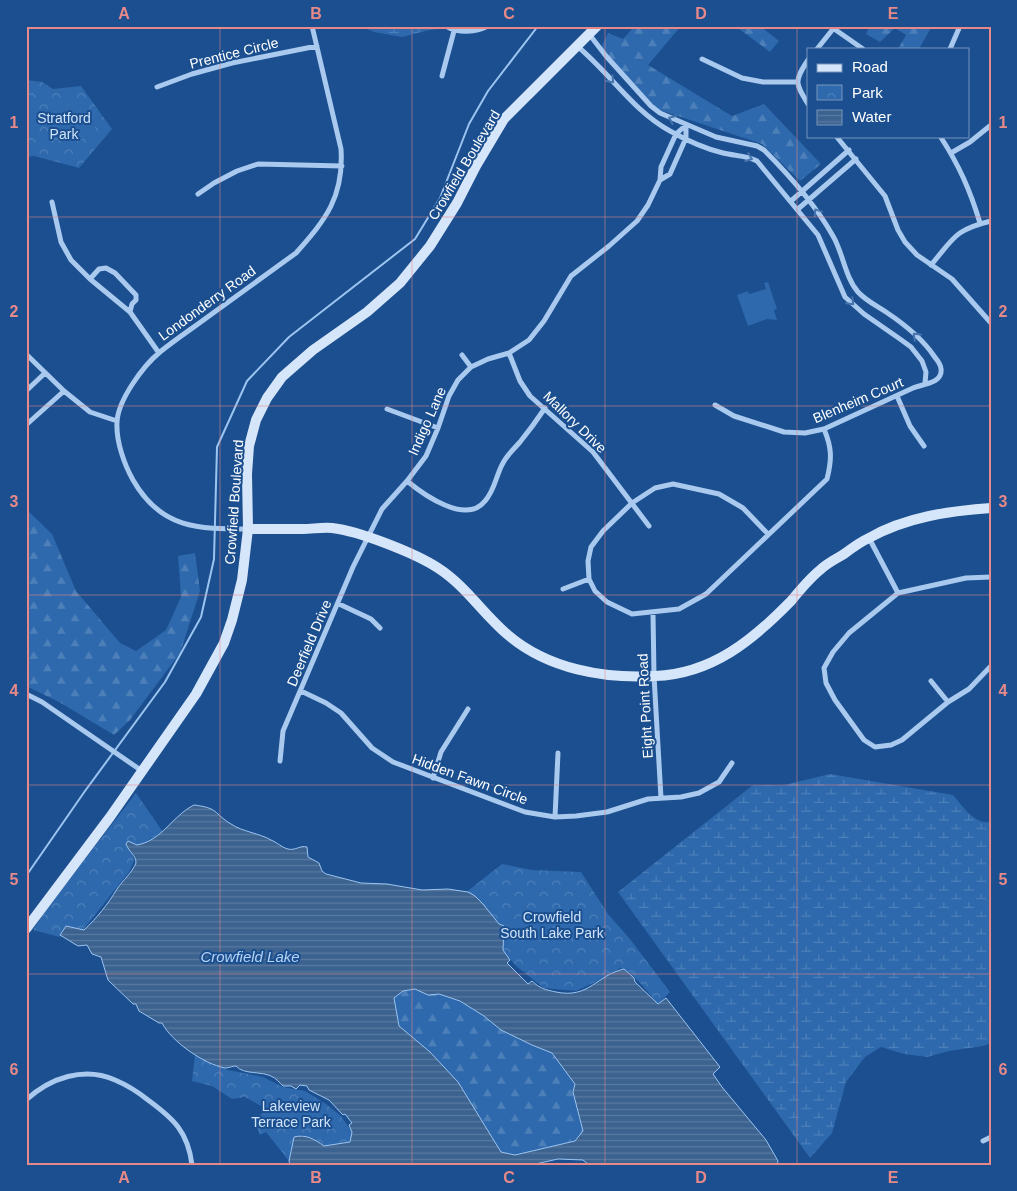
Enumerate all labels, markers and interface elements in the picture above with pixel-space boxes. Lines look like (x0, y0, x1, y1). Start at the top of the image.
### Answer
text: A (118, 5, 130, 22)
text: B (310, 5, 322, 22)
text: C (503, 5, 515, 22)
text: D (695, 5, 707, 22)
text: E (888, 5, 899, 22)
street label: Prentice Circle (188, 34, 280, 72)
legend (807, 48, 970, 138)
text: Road (852, 58, 888, 75)
one-way arrow (605, 75, 614, 84)
text: Park (852, 84, 883, 101)
street label: Crowfield Boulevard (425, 107, 503, 223)
text: Water (852, 108, 891, 125)
park label: Stratford Park (37, 110, 91, 142)
text: 1 (10, 114, 19, 131)
one-way arrow (668, 114, 677, 125)
text: 1 (999, 114, 1008, 131)
one-way arrow (744, 152, 753, 162)
one-way arrow (814, 208, 824, 217)
street label: Londonderry Road (155, 262, 259, 344)
one-way arrow (845, 296, 854, 305)
text: 2 (10, 303, 19, 320)
text: 2 (999, 303, 1008, 320)
one-way arrow (912, 333, 921, 342)
street label: Blenheim Court (810, 374, 906, 426)
street label: Indigo Lane (405, 384, 449, 458)
street label: Mallory Drive (540, 388, 610, 456)
street label: Crowfield Boulevard (222, 439, 246, 565)
text: 3 (10, 493, 19, 510)
text: 3 (999, 493, 1008, 510)
street label: Deerfield Drive (284, 597, 335, 689)
street label: Eight Point Road (634, 653, 656, 759)
text: 4 (10, 682, 19, 699)
text: 4 (999, 682, 1008, 699)
street label: Hidden Fawn Circle (410, 751, 530, 807)
text: 5 (10, 871, 19, 888)
text: 5 (999, 871, 1008, 888)
park label: Crowfield South Lake Park (500, 909, 605, 941)
water label: Crowfield Lake (200, 948, 300, 965)
text: 6 (10, 1061, 19, 1078)
text: 6 (999, 1061, 1008, 1078)
park label: Lakeview Terrace Park (251, 1098, 332, 1130)
text: A (118, 1169, 130, 1186)
text: B (310, 1169, 322, 1186)
text: C (503, 1169, 515, 1186)
text: D (695, 1169, 707, 1186)
text: E (888, 1169, 899, 1186)

